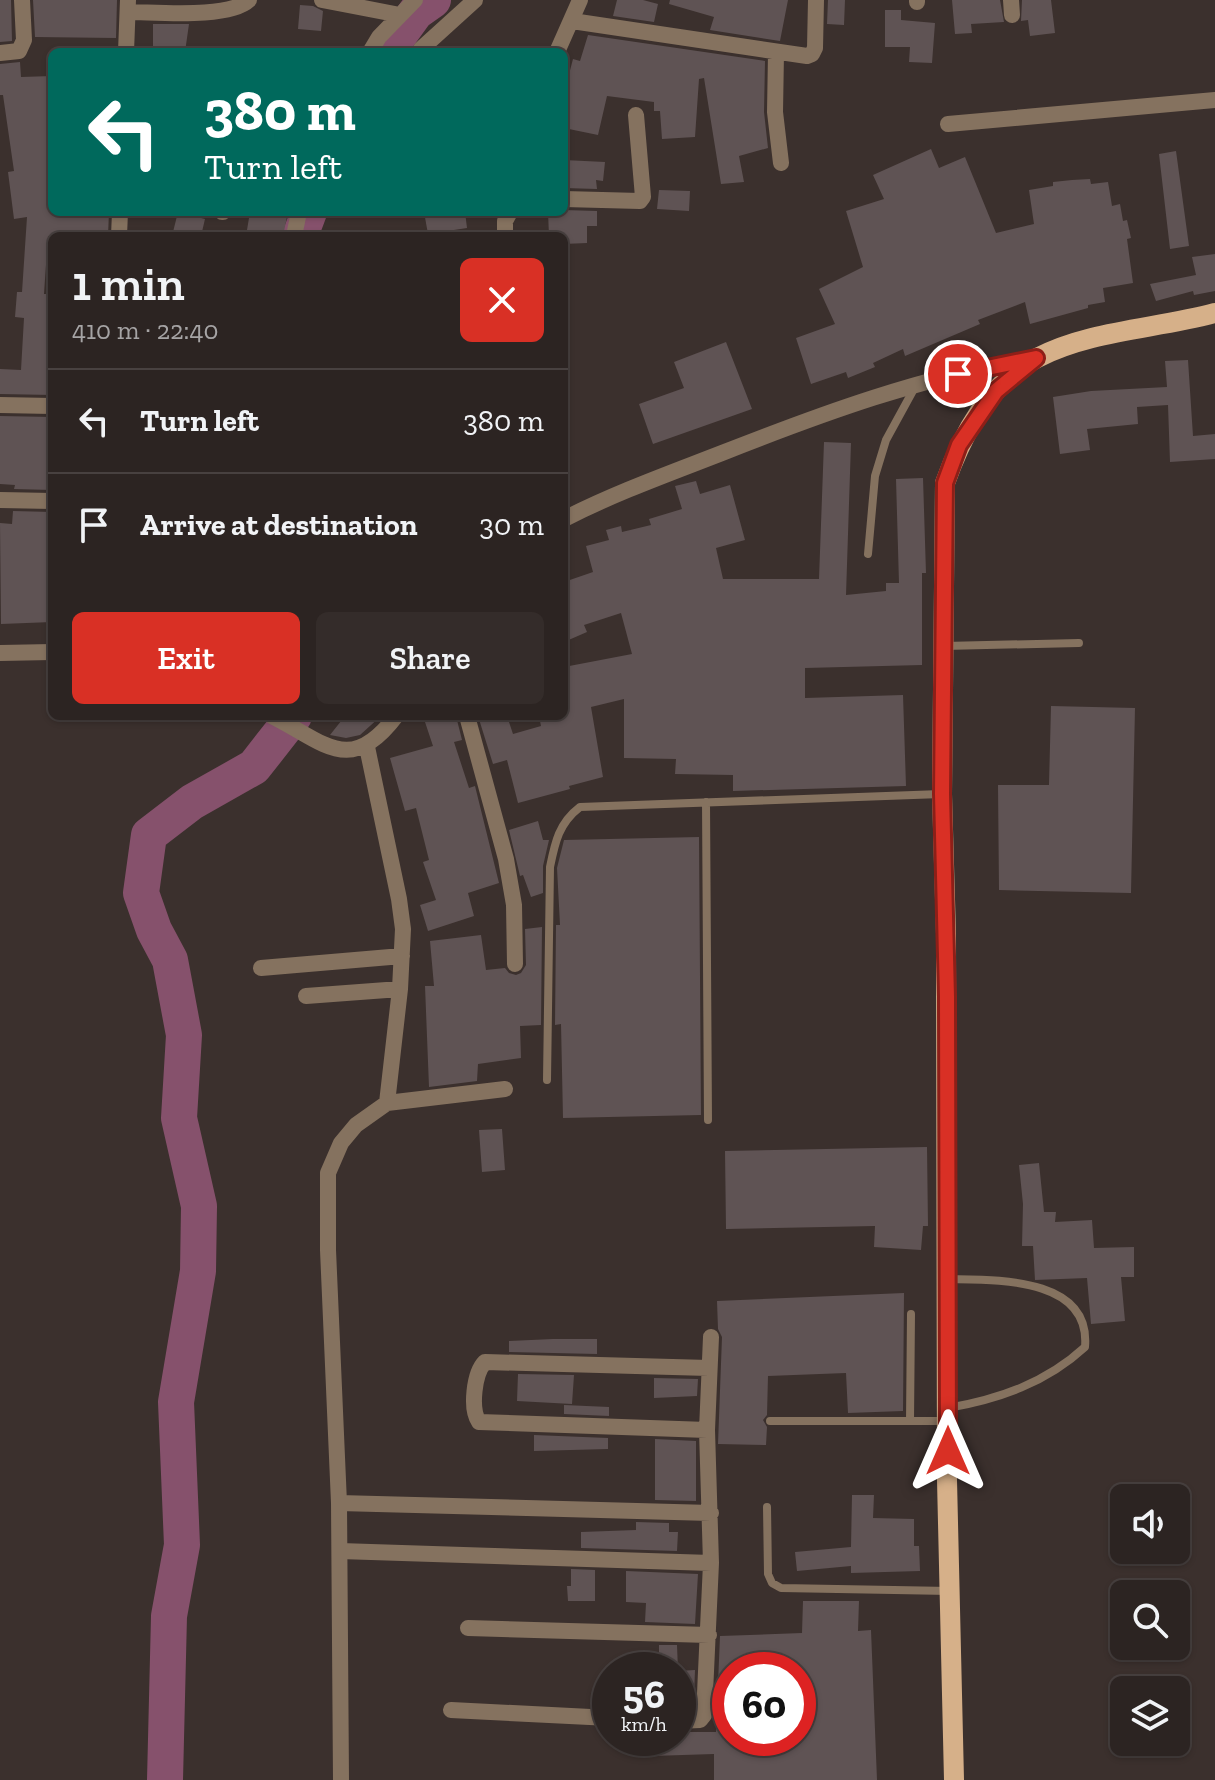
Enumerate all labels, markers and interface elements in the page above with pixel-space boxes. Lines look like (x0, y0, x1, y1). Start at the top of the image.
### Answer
text: 380 m (204, 77, 356, 144)
icon: left (72, 80, 176, 184)
text: Turn left (204, 145, 342, 188)
text: 1 min (72, 255, 185, 312)
button: close (460, 258, 544, 342)
text: 410 m · 22:40 (72, 314, 218, 346)
pin (924, 340, 992, 408)
icon: arrive (936, 352, 980, 396)
icon: left (72, 399, 116, 443)
text: Turn left (140, 403, 259, 439)
text: 380 m (463, 403, 544, 439)
icon: arrive (72, 503, 116, 547)
text: Arrive at destination (140, 507, 417, 543)
text: 30 m (479, 507, 544, 543)
button: Exit (72, 612, 300, 704)
button: Share (316, 612, 544, 704)
position arrow (906, 1409, 990, 1493)
map controls (1110, 1484, 1190, 1756)
button: sound (1110, 1484, 1190, 1564)
button: search (1110, 1580, 1190, 1660)
speed limit sign: 60 (712, 1652, 816, 1756)
text: 56 (623, 1670, 665, 1718)
button: layers (1110, 1676, 1190, 1756)
text: km/h (621, 1712, 667, 1736)

